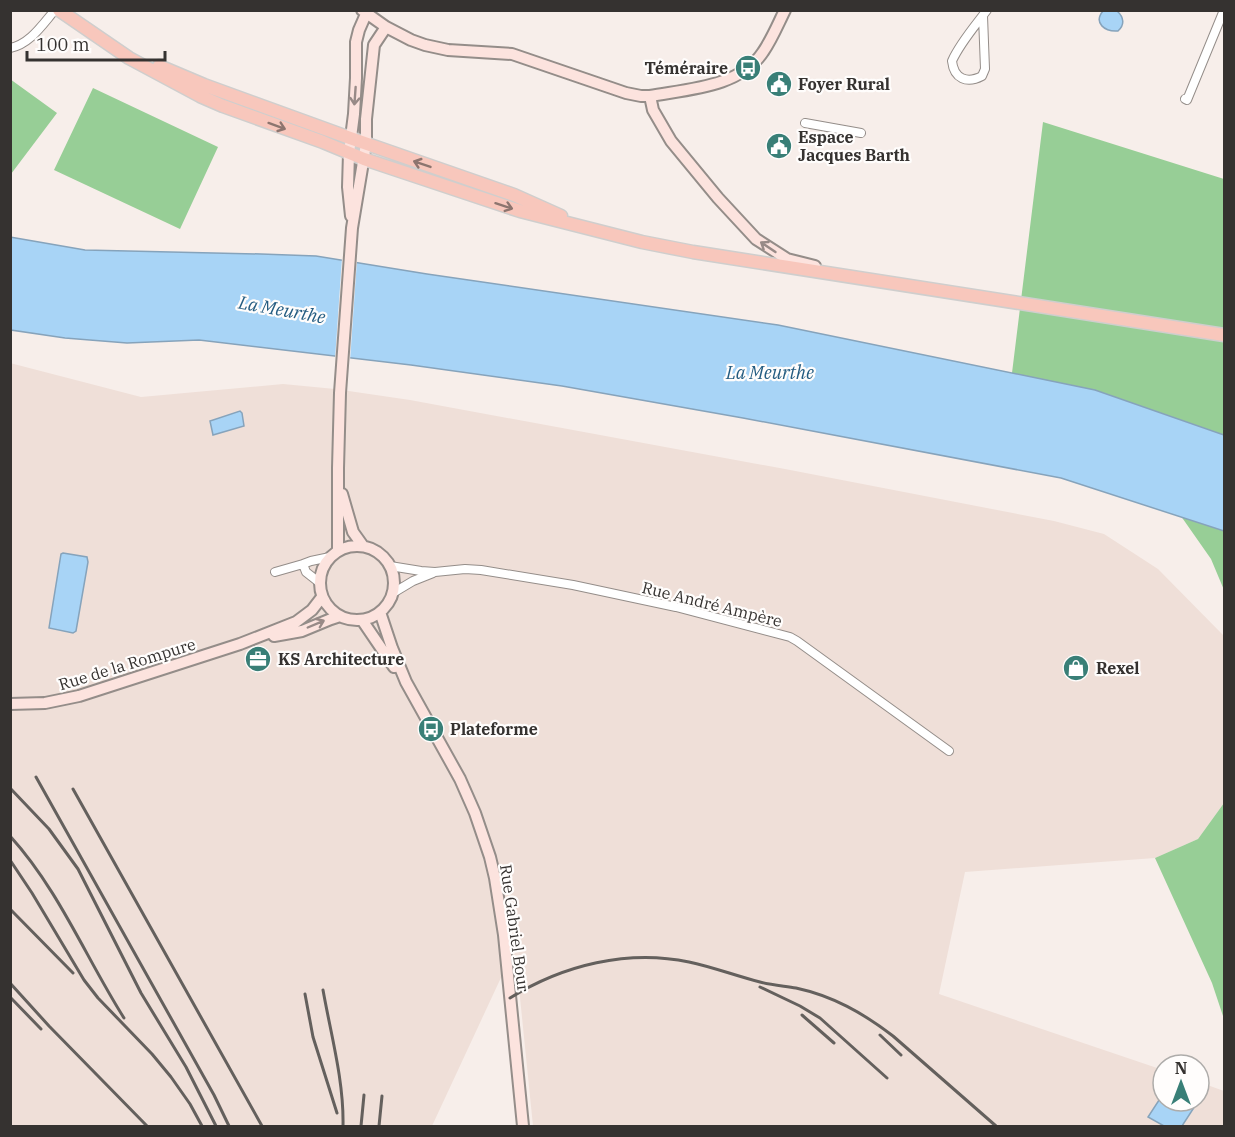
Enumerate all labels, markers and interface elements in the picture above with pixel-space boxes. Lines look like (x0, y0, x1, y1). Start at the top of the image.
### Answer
scale bar (27, 24, 165, 62)
text: 100 m (36, 33, 90, 56)
bus stop icon: Téméraire (733, 53, 763, 83)
place label: Téméraire (644, 58, 728, 78)
public building icon: Foyer Rural (764, 69, 794, 99)
place label: Foyer Rural (798, 74, 890, 94)
one-way arrow (349, 86, 360, 106)
one-way arrow (268, 121, 286, 132)
place label: Espace Jacques Barth (798, 127, 910, 165)
public building icon: Espace Jacques Barth (764, 131, 794, 161)
one-way arrow (413, 157, 432, 168)
one-way arrow (494, 201, 513, 212)
one-way arrow (760, 240, 777, 252)
water label: La Meurthe (236, 290, 327, 328)
water label: La Meurthe (725, 361, 814, 384)
street label: Rue André Ampère (640, 577, 784, 631)
one-way arrow (306, 618, 325, 629)
street label: Rue de la Rompure (56, 634, 198, 694)
office icon: KS Architecture (243, 644, 273, 674)
place label: KS Architecture (278, 649, 404, 669)
shop icon: Rexel (1061, 653, 1091, 683)
place label: Rexel (1096, 658, 1140, 678)
bus stop icon: Plateforme (416, 714, 446, 744)
place label: Plateforme (450, 719, 538, 739)
street label: Rue Gabriel Bour (496, 863, 534, 993)
north arrow (1151, 1053, 1211, 1113)
text: N (1175, 1058, 1187, 1078)

